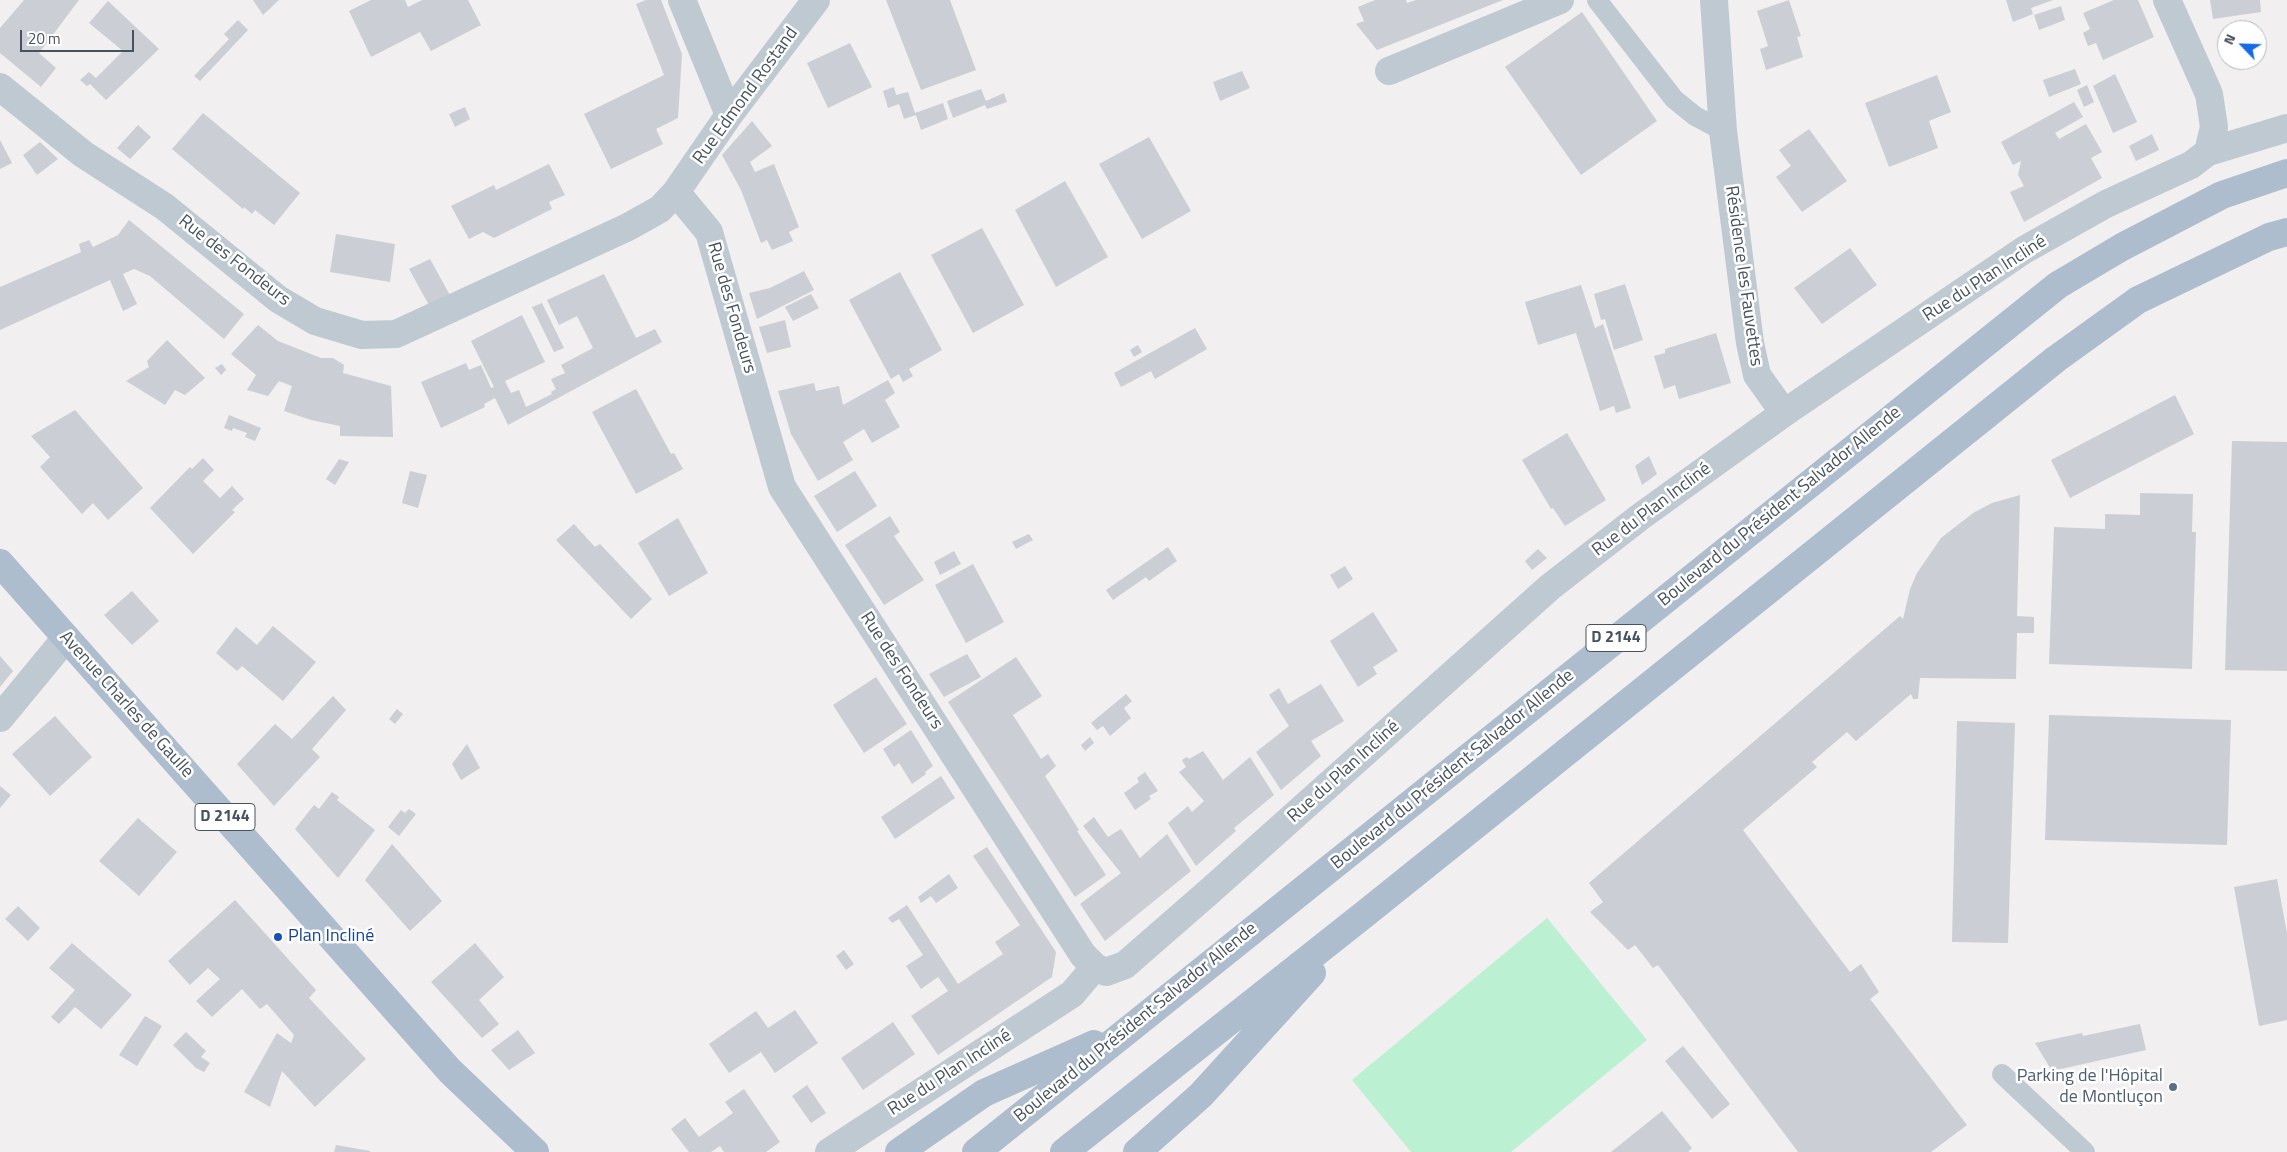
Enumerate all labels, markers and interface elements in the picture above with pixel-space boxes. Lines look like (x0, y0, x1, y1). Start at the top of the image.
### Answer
scale bar (22, 20, 136, 52)
north arrow (2217, 20, 2267, 70)
street label: Rue Edmond Rostand (689, 23, 803, 169)
text: 20 m (28, 27, 61, 50)
text: N (2217, 30, 2240, 48)
street label: Résidence les Fauvettes (1720, 184, 1766, 368)
street label: Rue des Fondeurs (174, 211, 294, 311)
street label: Rue du Plan Incliné (1919, 231, 2051, 327)
street label: Rue des Fondeurs (702, 240, 760, 376)
street label: Boulevard du Président Salvador Allende (1654, 402, 1906, 612)
street label: Rue du Plan Incliné (1588, 458, 1716, 562)
street label: Rue des Fondeurs (855, 608, 947, 734)
road number: D 2144 (1586, 624, 1646, 651)
street label: Avenue Charles de Gaulle (54, 627, 198, 783)
street label: Boulevard du Président Salvador Allende (1327, 665, 1579, 875)
street label: Rue du Plan Incliné (1284, 716, 1404, 828)
road number: D 2144 (195, 804, 255, 830)
street label: Boulevard du Président Salvador Allende (1010, 918, 1262, 1128)
place label: Plan Incliné (288, 926, 374, 948)
marker: Plan Incliné (272, 931, 284, 943)
street label: Rue du Plan Incliné (884, 1025, 1016, 1121)
place label: Parking de l'Hôpital de Montluçon (2017, 1066, 2163, 1108)
marker: Parking de l'Hôpital de Montluçon (2167, 1081, 2179, 1093)

